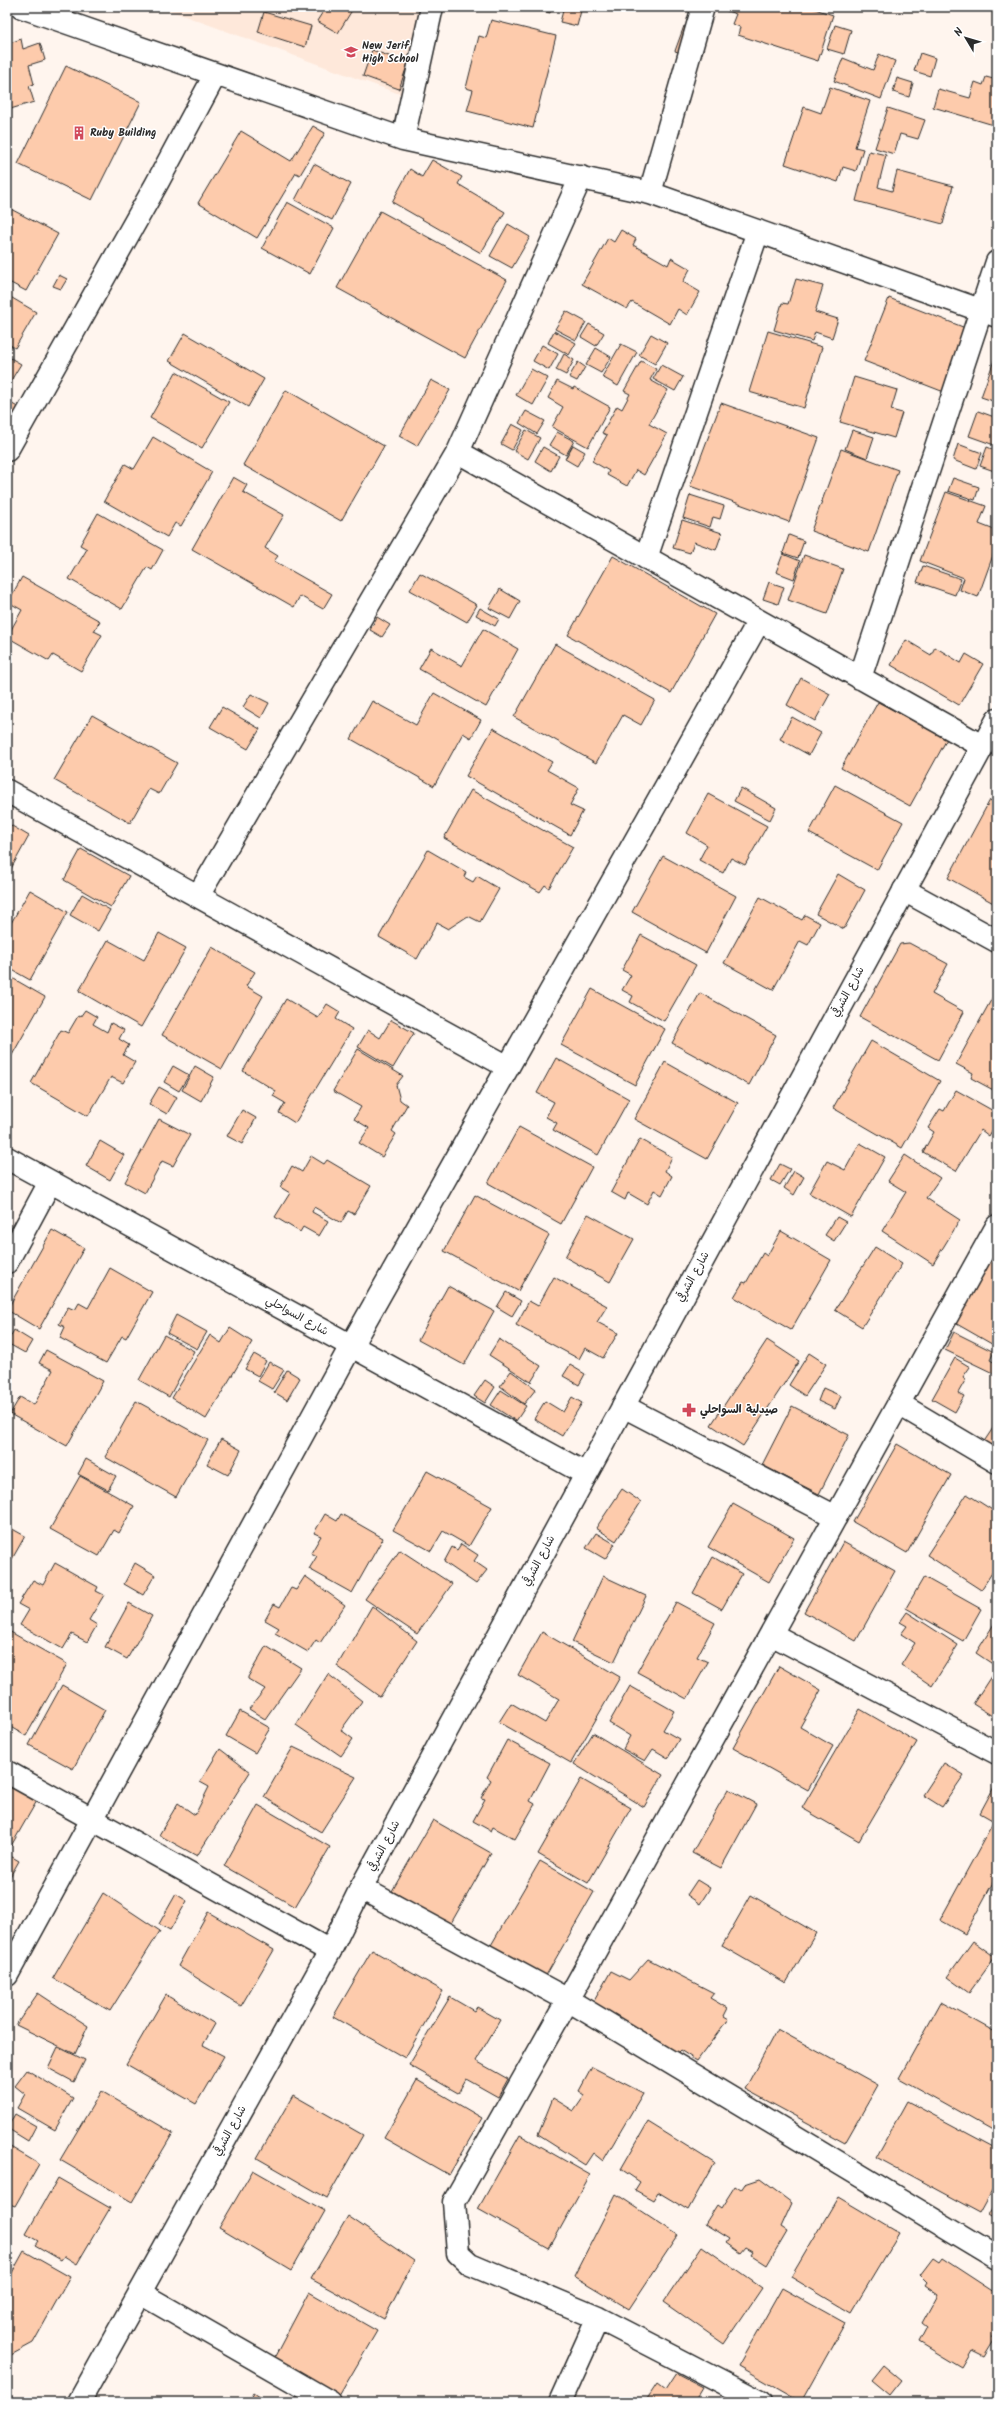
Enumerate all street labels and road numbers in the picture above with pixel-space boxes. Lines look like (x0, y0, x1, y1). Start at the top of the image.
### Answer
street label: شارع الشرقي (827, 963, 869, 1021)
street label: شارع الشرقي (672, 1248, 714, 1306)
street label: شارع السواحلي (262, 1291, 332, 1341)
street label: شارع الشرقي (518, 1532, 560, 1590)
street label: شارع الشرقي (363, 1817, 405, 1875)
street label: شارع الشرقي (209, 2102, 251, 2160)

